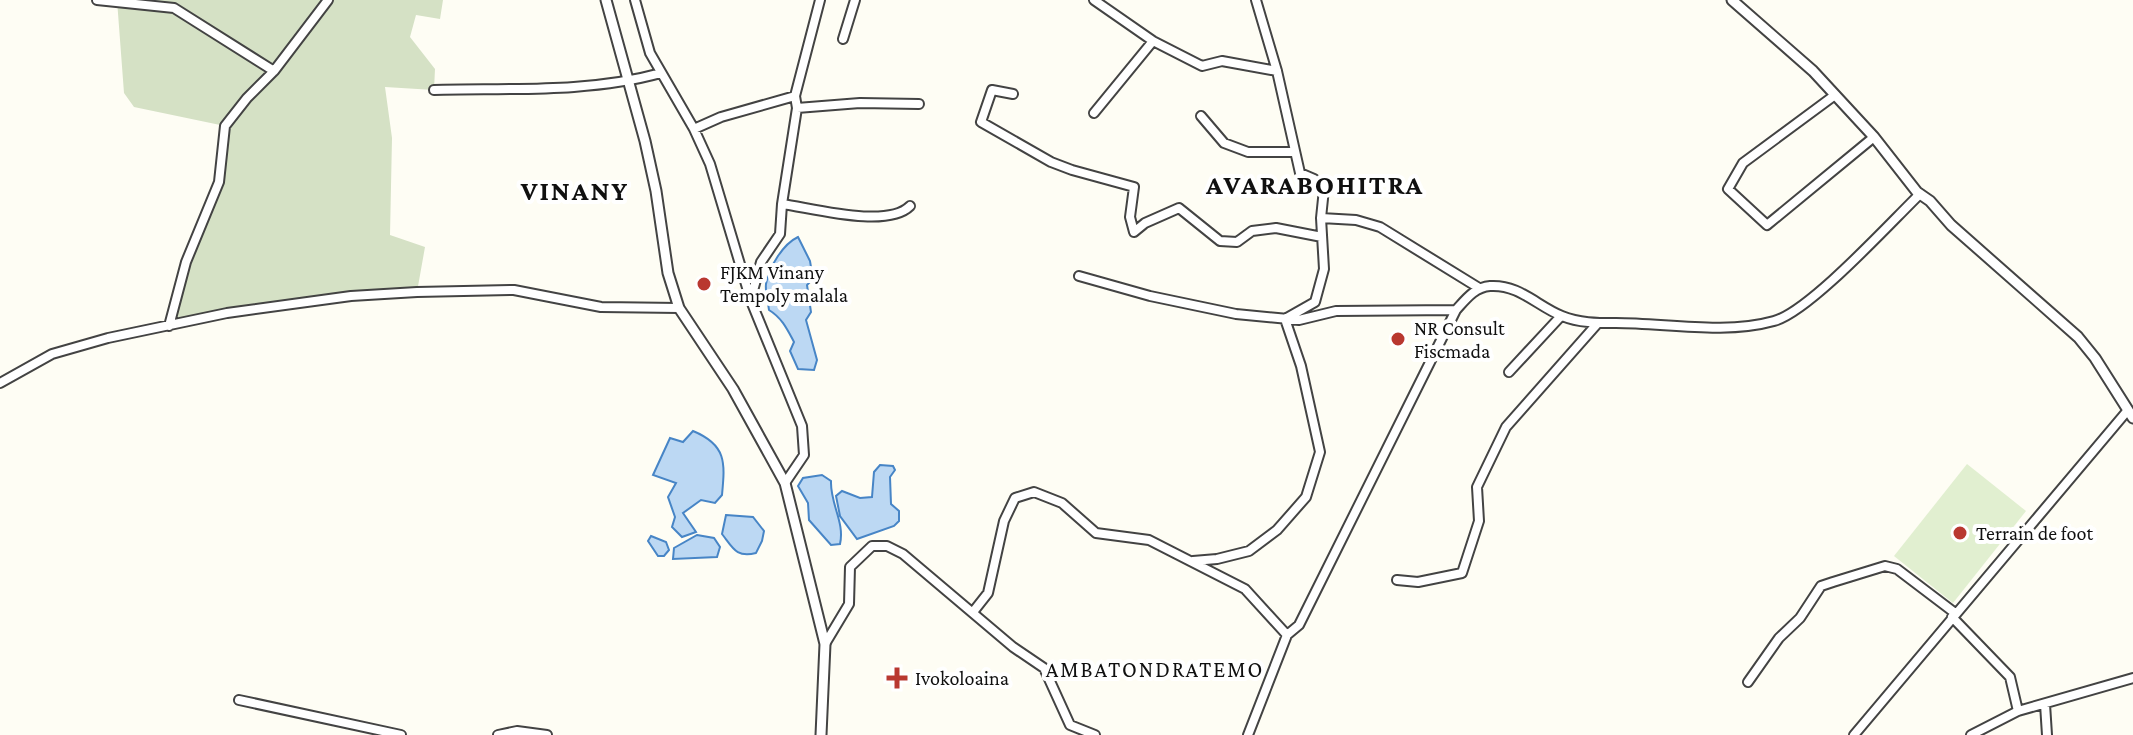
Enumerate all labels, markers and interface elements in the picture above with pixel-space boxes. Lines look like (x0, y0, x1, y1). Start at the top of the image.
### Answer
district label: AVARABOHITRA (1205, 169, 1424, 200)
district label: VINANY (520, 175, 629, 206)
place label: FJKM Vinany Tempoly malala (720, 261, 848, 307)
marker: FJKM Vinany Tempoly malala (695, 275, 713, 293)
place label: NR Consult Fiscmada (1414, 317, 1505, 362)
marker: NR Consult Fiscmada (1389, 330, 1407, 348)
place label: Terrain de foot (1976, 522, 2093, 544)
marker: Terrain de foot (1951, 524, 1969, 542)
district label: AMBATONDRATEMO (1046, 657, 1264, 682)
marker: Ivokoloaina (886, 667, 908, 689)
place label: Ivokoloaina (915, 667, 1009, 689)

